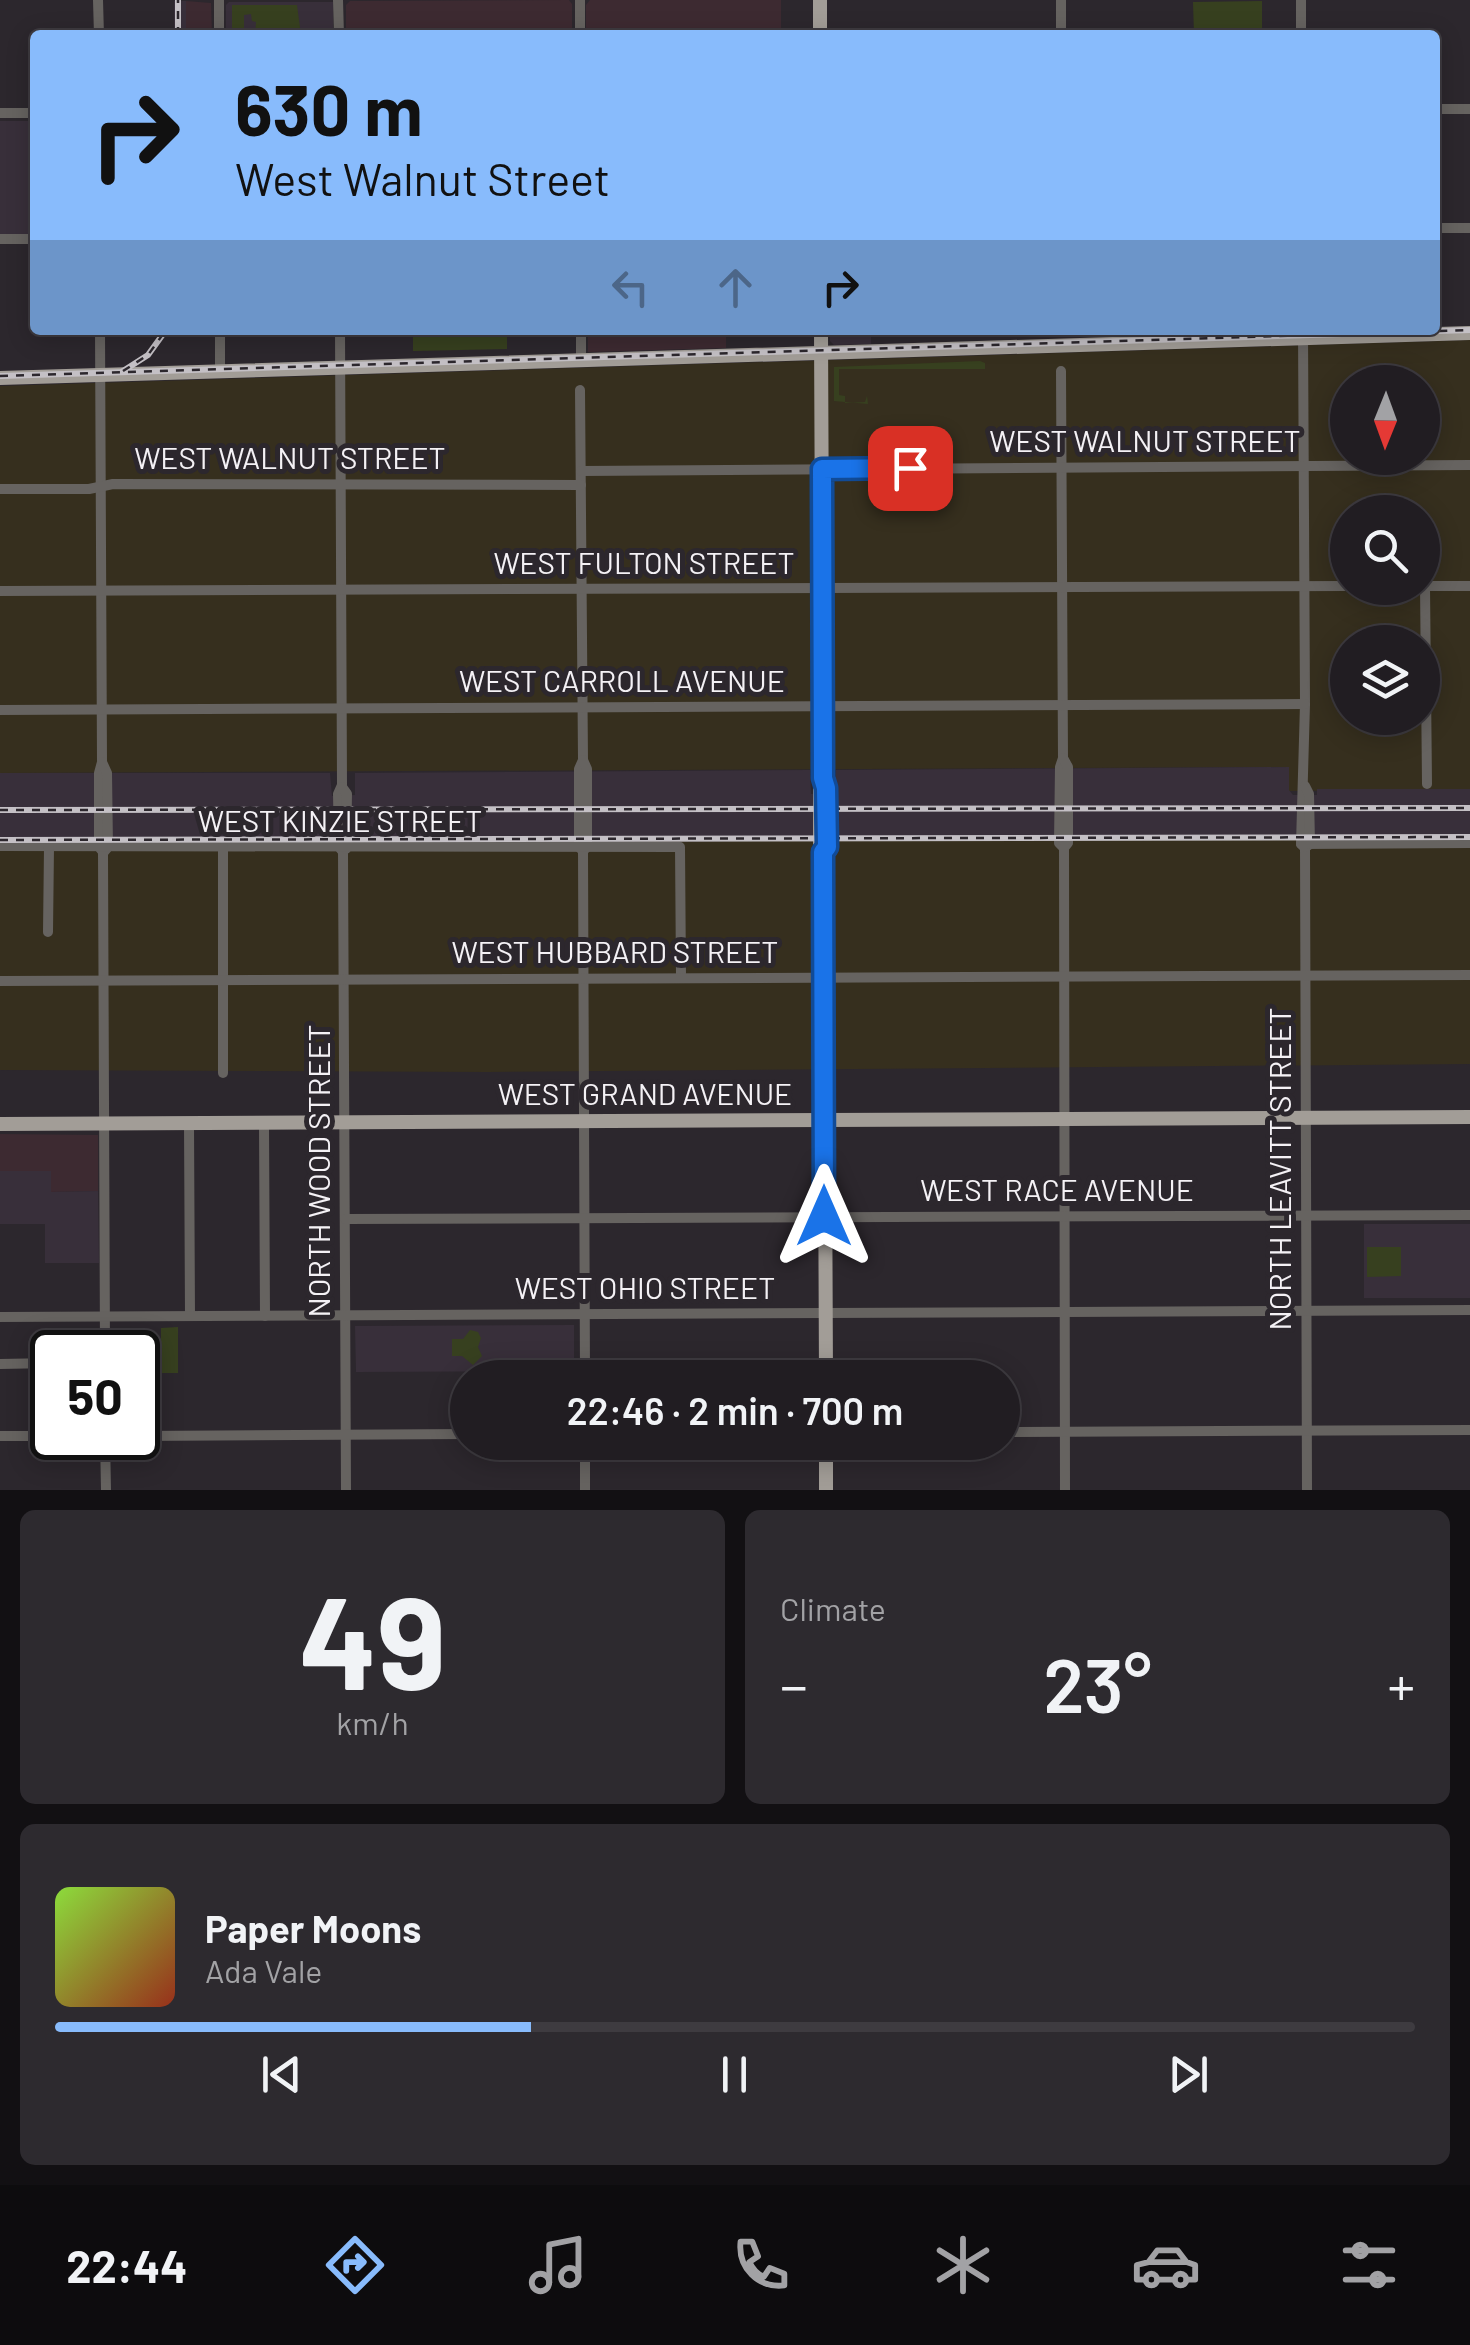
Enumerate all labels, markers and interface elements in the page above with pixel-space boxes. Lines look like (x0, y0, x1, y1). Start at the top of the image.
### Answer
text: 630 m (235, 66, 423, 150)
icon: right (70, 70, 200, 200)
text: West Walnut Street (235, 151, 610, 205)
icon: left (603, 260, 658, 315)
icon: ahead (708, 260, 763, 315)
icon: right (813, 260, 868, 315)
north arrow (1330, 365, 1440, 475)
map controls (1330, 365, 1440, 735)
street label: WEST WALNUT STREET (989, 422, 1301, 458)
pin (868, 426, 953, 511)
street label: WEST WALNUT STREET (134, 439, 446, 475)
icon: arrive (883, 441, 938, 496)
button: search (1330, 495, 1440, 605)
street label: WEST FULTON STREET (493, 544, 795, 580)
button: layers (1330, 625, 1440, 735)
street label: WEST CARROLL AVENUE (459, 662, 785, 698)
street label: WEST KINZIE STREET (198, 802, 482, 838)
street label: WEST HUBBARD STREET (452, 933, 778, 969)
street label: NORTH LEAVITT STREET (1261, 1007, 1297, 1331)
street label: NORTH WOOD STREET (300, 1024, 336, 1318)
street label: WEST GRAND AVENUE (498, 1075, 792, 1111)
position arrow (772, 1164, 876, 1268)
street label: WEST RACE AVENUE (920, 1171, 1194, 1207)
street label: WEST OHIO STREET (515, 1269, 775, 1305)
speed limit sign: 50 (30, 1330, 160, 1460)
text: 22:46 · 2 min · 700 m (567, 1387, 903, 1433)
text: 49 (299, 1560, 446, 1716)
text: Climate (780, 1589, 886, 1627)
text: 23° (1043, 1638, 1152, 1728)
text: − (780, 1651, 808, 1717)
text: + (1387, 1651, 1415, 1717)
text: km/h (336, 1703, 409, 1741)
text: Paper Moons (205, 1905, 421, 1951)
text: Ada Vale (205, 1951, 322, 1989)
icon: previous (254, 2047, 309, 2102)
icon: pause (707, 2047, 762, 2102)
icon: next (1161, 2047, 1216, 2102)
icon: directions (320, 2230, 390, 2300)
icon: music (523, 2230, 593, 2300)
icon: phone (726, 2230, 796, 2300)
icon: climate (928, 2230, 998, 2300)
icon: car (1131, 2230, 1201, 2300)
icon: filters (1334, 2230, 1404, 2300)
text: 22:44 (66, 2238, 188, 2292)

